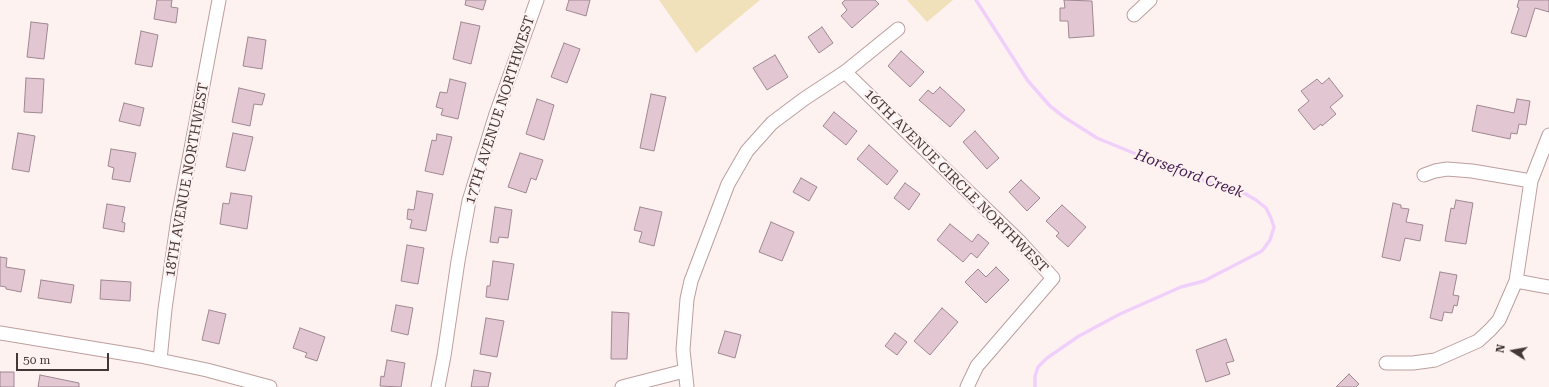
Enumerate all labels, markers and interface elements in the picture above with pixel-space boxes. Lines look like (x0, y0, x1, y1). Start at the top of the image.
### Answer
street label: 17TH AVENUE NORTHWEST (462, 14, 538, 206)
street label: 18TH AVENUE NORTHWEST (162, 82, 212, 278)
street label: 16TH AVENUE CIRCLE NORTHWEST (861, 86, 1051, 276)
water label: Horseford Creek (1132, 146, 1246, 202)
north arrow (1493, 331, 1533, 371)
text: N (1494, 343, 1508, 354)
scale bar (18, 345, 111, 371)
text: 50 m (23, 353, 50, 367)

